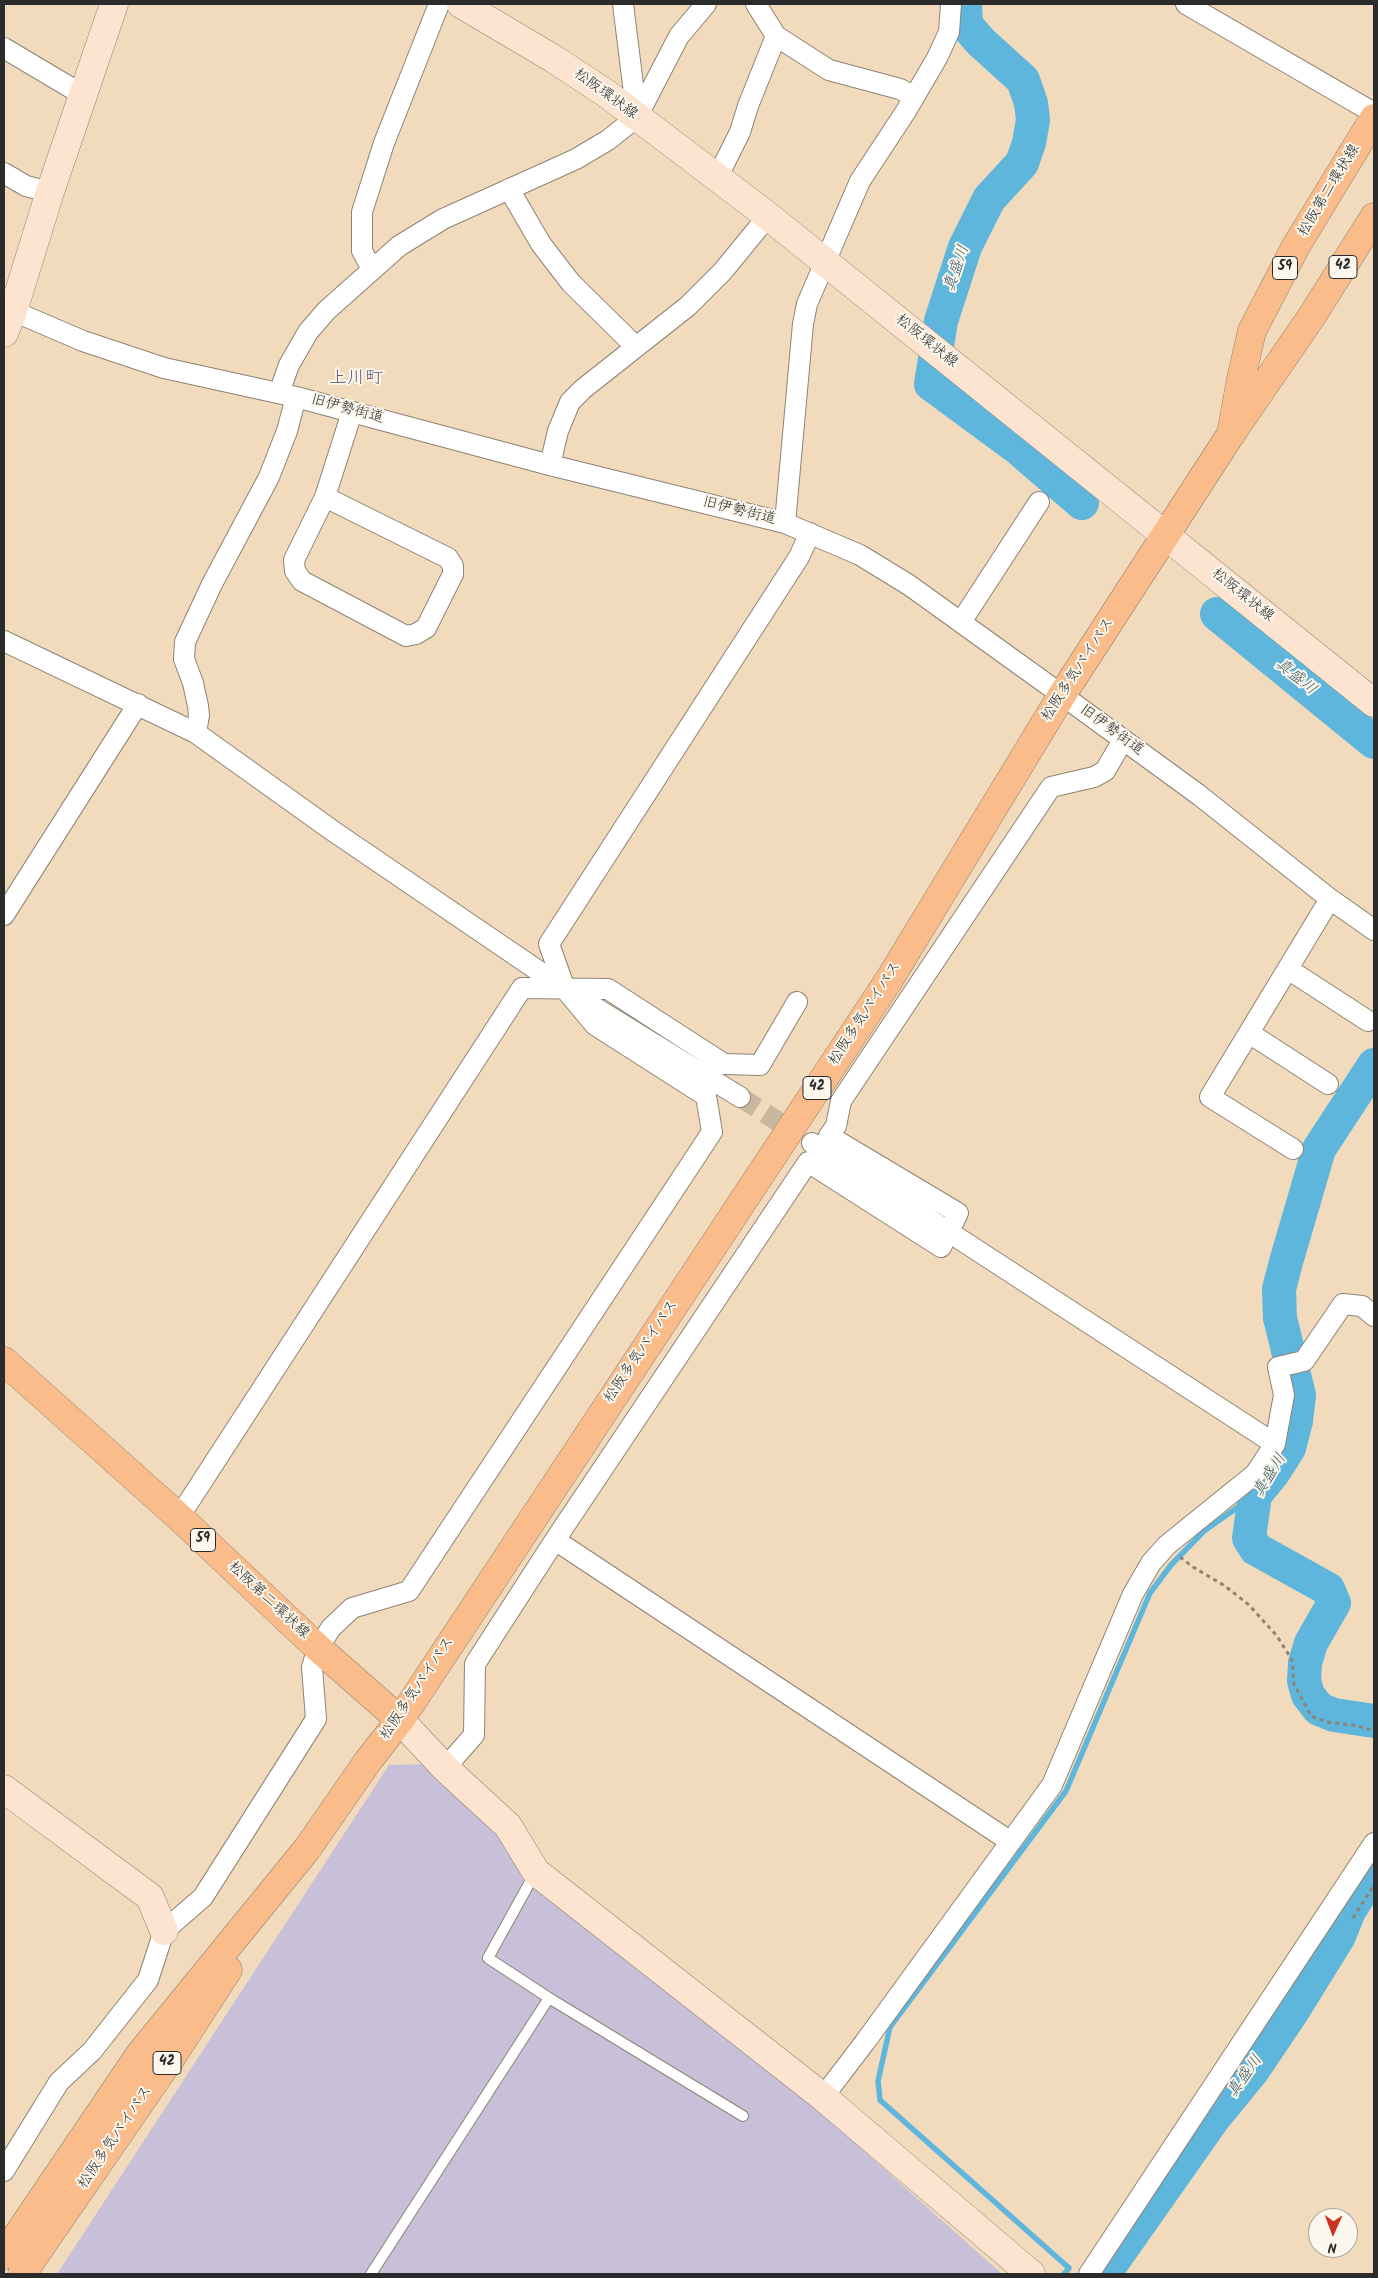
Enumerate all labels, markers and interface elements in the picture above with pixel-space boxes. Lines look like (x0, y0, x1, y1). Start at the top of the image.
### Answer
street label: 松阪環状線 (569, 66, 641, 124)
street label: 松阪第二環状線 (1295, 141, 1365, 241)
water label: 真盛川 (941, 243, 975, 295)
road number: 59 (1272, 256, 1298, 280)
road number: 42 (1329, 256, 1357, 278)
street label: 松阪環状線 (891, 311, 961, 373)
district label: 上川町 (329, 369, 383, 391)
street label: 旧伊勢街道 (308, 392, 386, 428)
street label: 旧伊勢街道 (700, 494, 778, 530)
street label: 松阪環状線 (1207, 565, 1277, 627)
street label: 松阪多気バイパス (1039, 615, 1119, 725)
water label: 真盛川 (1270, 655, 1320, 701)
street label: 旧伊勢街道 (1075, 702, 1147, 760)
street label: 松阪多気バイパス (826, 959, 906, 1069)
road number: 42 (803, 1076, 831, 1100)
street label: 松阪多気バイパス (601, 1297, 683, 1407)
water label: 真盛川 (1250, 1451, 1292, 1501)
road number: 59 (190, 1528, 216, 1552)
street label: 松阪第二環状線 (223, 1559, 313, 1643)
street label: 松阪多気バイパス (377, 1634, 459, 1744)
road number: 42 (153, 2052, 181, 2074)
water label: 真盛川 (1224, 2052, 1268, 2102)
street label: 松阪多気バイパス (75, 2083, 157, 2193)
north arrow (1308, 2208, 1358, 2258)
text: N (1328, 2236, 1337, 2258)

